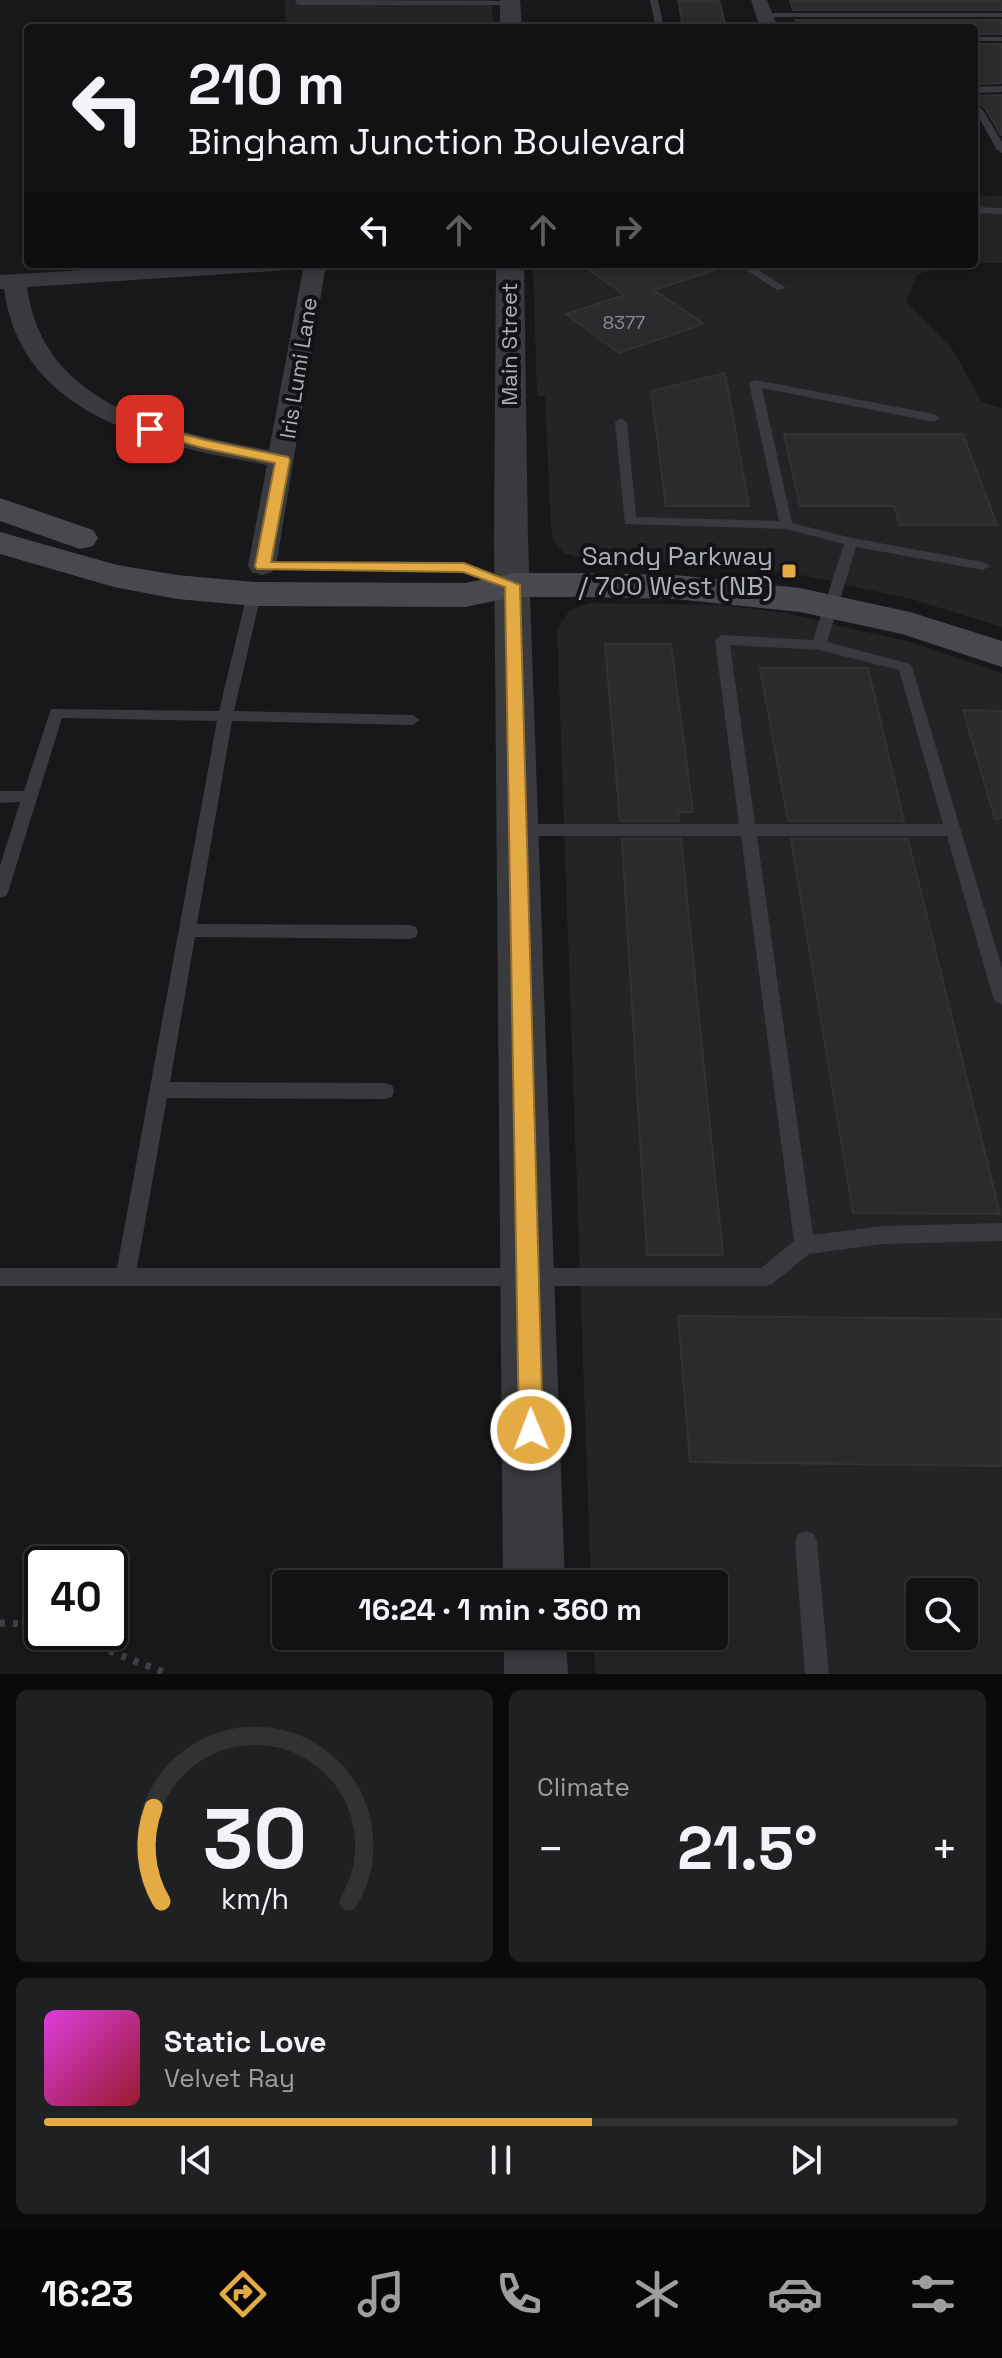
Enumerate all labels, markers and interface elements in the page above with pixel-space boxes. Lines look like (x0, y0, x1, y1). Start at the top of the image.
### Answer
text: 210 m (188, 49, 345, 120)
icon: left (56, 56, 160, 160)
text: Bingham Junction Boulevard (188, 119, 686, 165)
icon: left (353, 208, 397, 252)
icon: ahead (437, 208, 481, 252)
icon: ahead (521, 208, 565, 252)
icon: right (605, 208, 649, 252)
street label: Main Street (495, 282, 523, 406)
street label: Iris Lumi Lane (273, 295, 323, 441)
house number: 8377 (603, 311, 645, 334)
pin (116, 395, 184, 463)
icon: arrive (128, 407, 172, 451)
place label: Sandy Parkway / 700 West (NB) (579, 539, 773, 603)
marker: Sandy Parkway / 700 West (NB) (780, 562, 798, 580)
position arrow (489, 1388, 573, 1472)
speed limit sign: 40 (24, 1546, 128, 1650)
map controls (906, 1578, 978, 1650)
button: search (906, 1578, 978, 1650)
text: 16:24 · 1 min · 360 m (358, 1590, 642, 1629)
text: Climate (537, 1770, 630, 1804)
text: 30 (202, 1786, 307, 1892)
text: 21.5° (677, 1810, 818, 1887)
text: − (537, 1821, 564, 1877)
text: + (931, 1821, 958, 1877)
text: km/h (220, 1881, 289, 1917)
text: Static Love (164, 2022, 327, 2061)
text: Velvet Ray (164, 2061, 295, 2095)
icon: previous (174, 2138, 218, 2182)
icon: pause (479, 2138, 523, 2182)
icon: next (784, 2138, 828, 2182)
icon: directions (215, 2266, 271, 2322)
icon: music (353, 2266, 409, 2322)
icon: phone (491, 2266, 547, 2322)
icon: climate (629, 2266, 685, 2322)
icon: car (767, 2266, 823, 2322)
icon: filters (905, 2266, 961, 2322)
text: 16:23 (41, 2271, 133, 2317)

